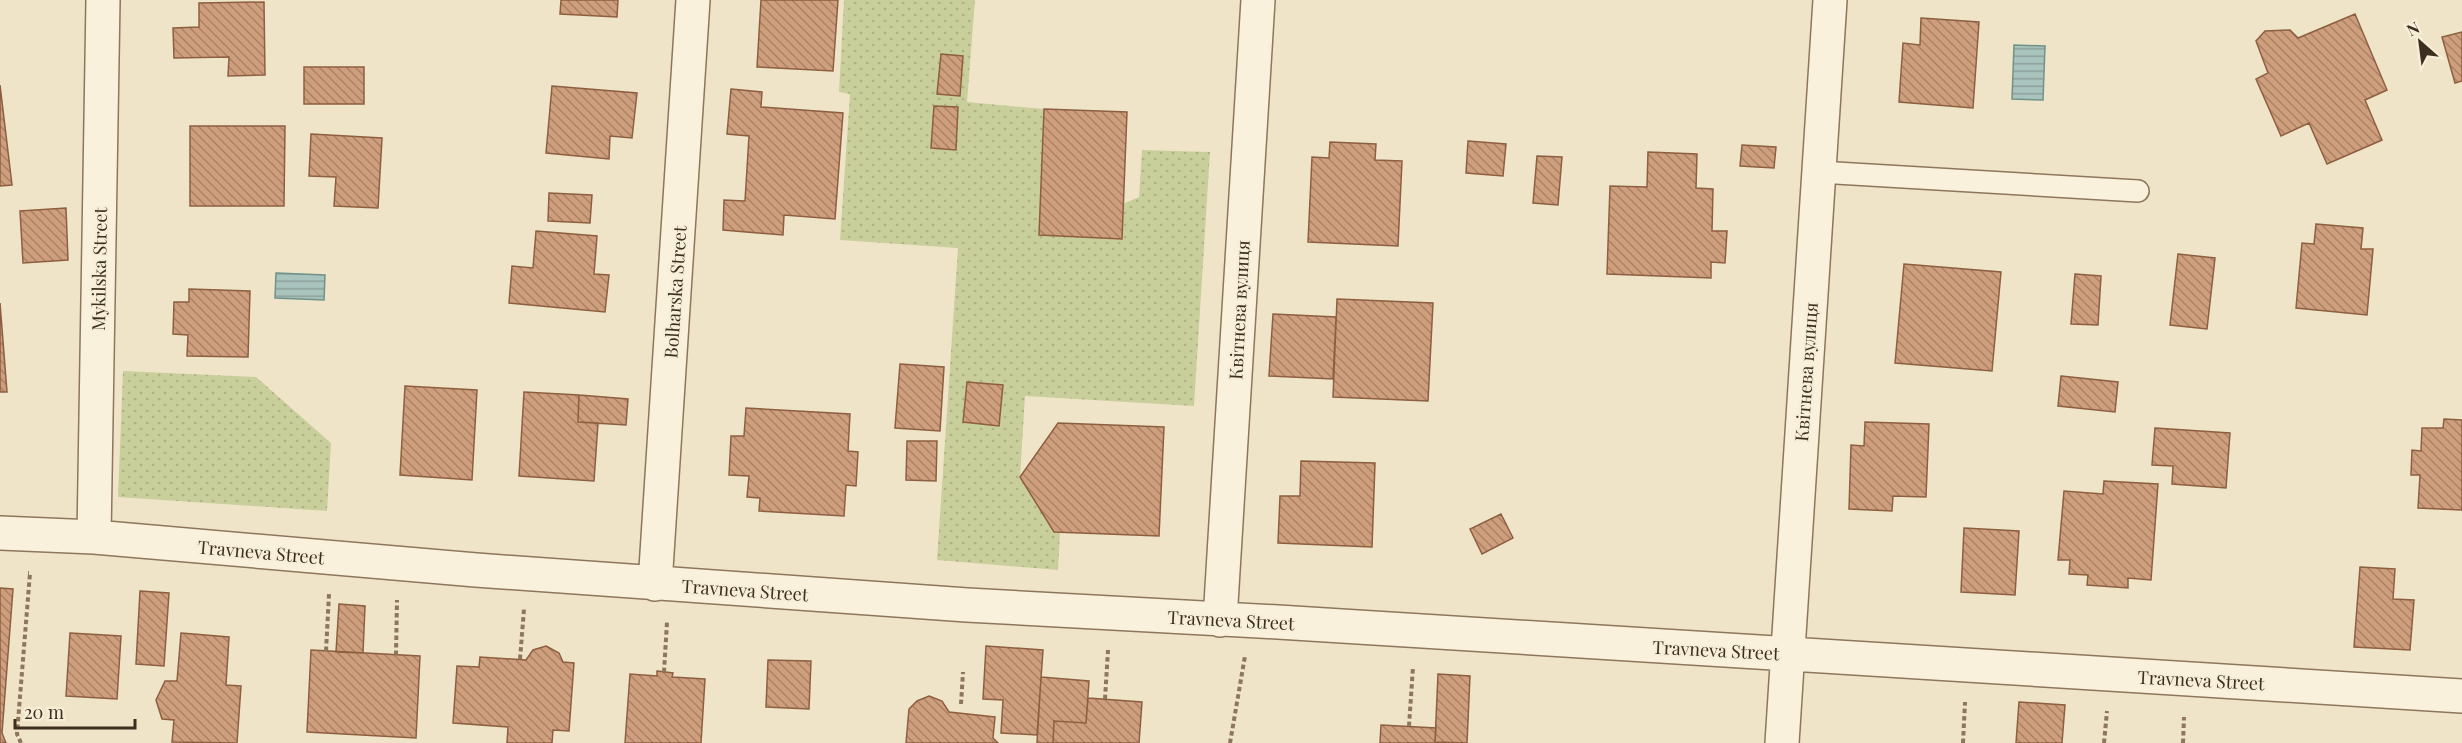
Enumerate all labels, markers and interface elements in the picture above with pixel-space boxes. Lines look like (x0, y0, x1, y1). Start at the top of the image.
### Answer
north arrow (2390, 12, 2450, 72)
text: N (2403, 16, 2423, 40)
street label: Mykilska Street (86, 206, 112, 331)
street label: Bolharska Street (658, 224, 692, 359)
street label: Квітнева вулиця (1223, 239, 1255, 380)
street label: Квітнева вулиця (1789, 301, 1823, 442)
street label: Travneva Street (197, 535, 326, 570)
street label: Travneva Street (681, 574, 810, 606)
street label: Travneva Street (1167, 605, 1296, 635)
street label: Travneva Street (1652, 635, 1781, 665)
street label: Travneva Street (2137, 665, 2266, 695)
scale bar (15, 692, 135, 730)
text: 20 m (24, 700, 64, 724)

